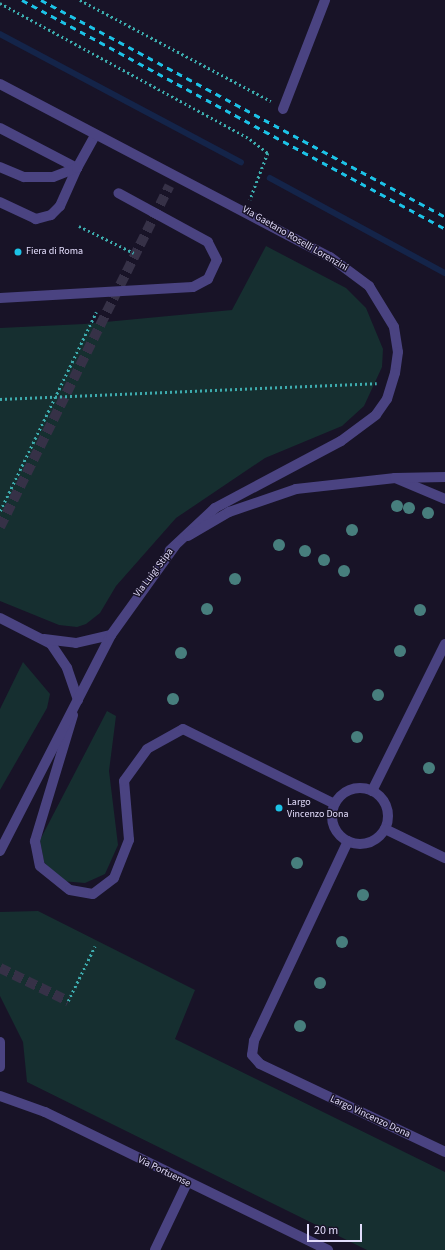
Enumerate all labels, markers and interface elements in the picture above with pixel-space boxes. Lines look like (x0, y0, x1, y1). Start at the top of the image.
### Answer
street label: Via Gaetano Roselli Lorenzini (240, 204, 350, 274)
place label: Fiera di Roma (26, 246, 83, 258)
marker: Fiera di Roma (13, 247, 23, 257)
street label: Via Luigi Stipa (132, 546, 176, 600)
place label: Largo Vincenzo Dona (287, 796, 349, 820)
marker: Largo Vincenzo Dona (274, 803, 284, 813)
street label: Largo Vincenzo Dona (328, 1093, 412, 1141)
street label: Via Portuense (136, 1154, 192, 1190)
scale bar (309, 1216, 364, 1242)
text: 20 m (314, 1222, 338, 1239)

